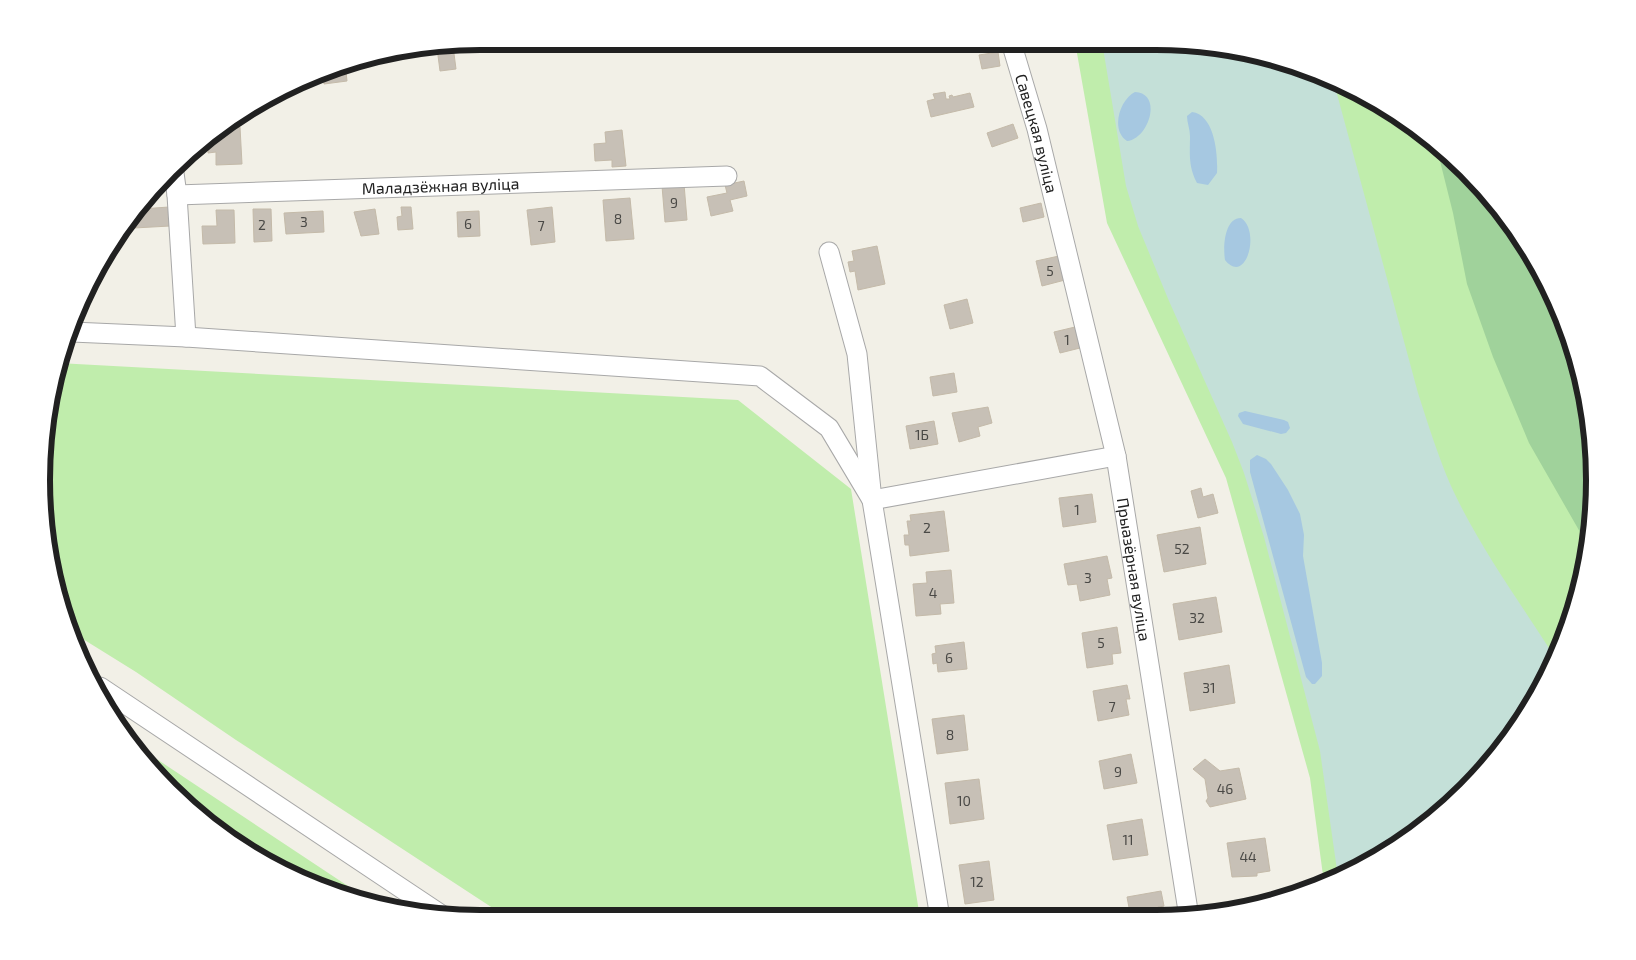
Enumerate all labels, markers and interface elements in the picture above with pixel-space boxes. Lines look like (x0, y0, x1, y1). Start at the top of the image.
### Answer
street label: Савецкая вуліца (1012, 71, 1062, 195)
street label: Маладзёжная вуліца (361, 173, 520, 198)
house number: 9 (670, 194, 678, 211)
house number: 8 (614, 210, 622, 227)
house number: 3 (300, 213, 308, 230)
house number: 6 (464, 215, 472, 232)
house number: 2 (258, 216, 266, 233)
house number: 7 (537, 217, 545, 234)
house number: 5 (1046, 262, 1054, 279)
house number: 1 (1064, 331, 1070, 348)
house number: 1Б (915, 426, 929, 443)
street label: Прыазёрная вуліца (1114, 496, 1155, 642)
house number: 1 (1074, 501, 1080, 518)
house number: 2 (923, 519, 931, 536)
house number: 52 (1174, 540, 1190, 557)
house number: 3 (1084, 569, 1092, 586)
house number: 4 (929, 584, 937, 601)
house number: 32 (1189, 609, 1205, 626)
house number: 5 (1097, 634, 1105, 651)
house number: 6 (945, 649, 953, 666)
house number: 31 (1202, 679, 1216, 696)
house number: 7 (1108, 698, 1116, 715)
house number: 8 (946, 726, 954, 743)
house number: 9 (1114, 763, 1122, 780)
house number: 46 (1217, 780, 1233, 797)
house number: 10 (957, 792, 971, 809)
house number: 11 (1122, 831, 1134, 848)
house number: 44 (1239, 848, 1257, 865)
house number: 12 (970, 873, 984, 890)

